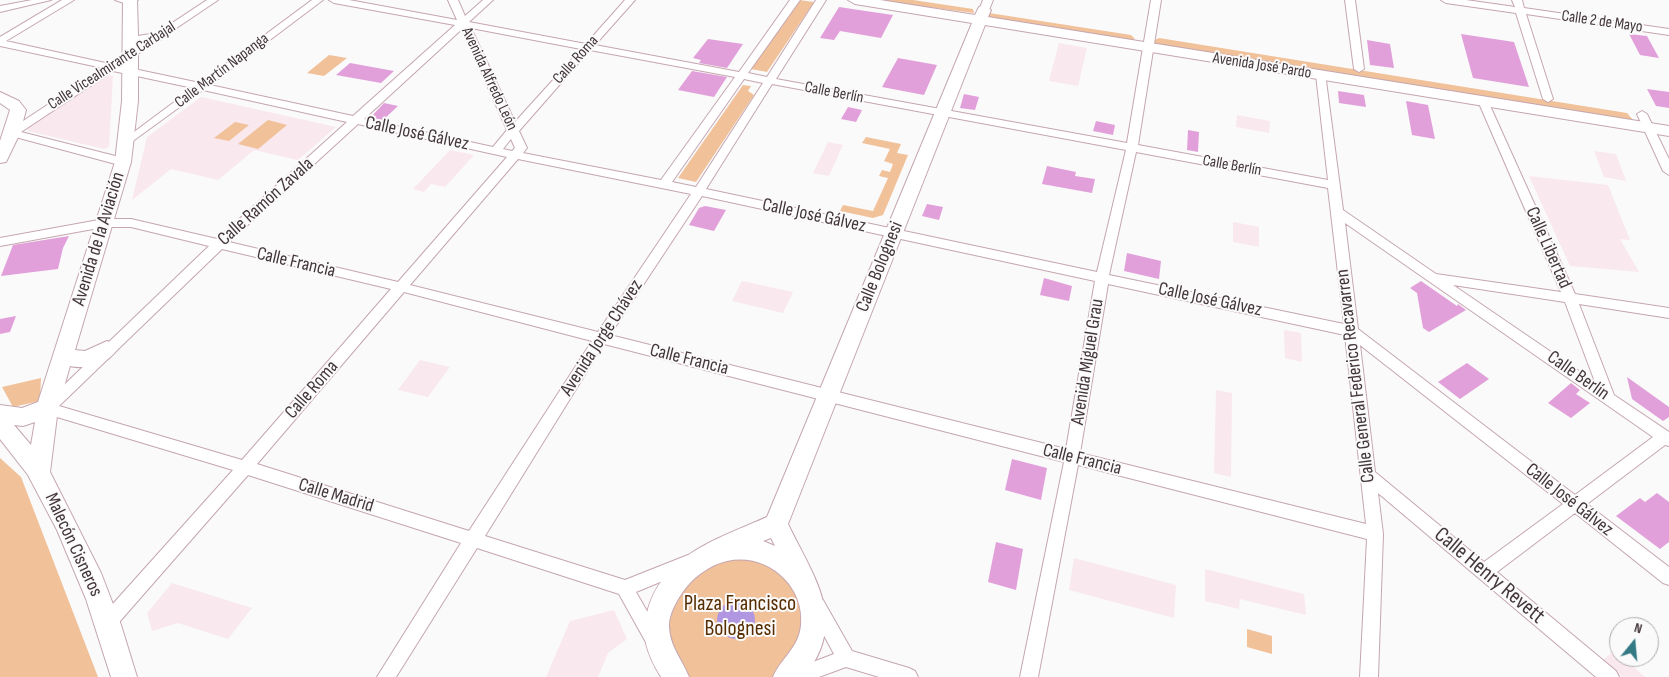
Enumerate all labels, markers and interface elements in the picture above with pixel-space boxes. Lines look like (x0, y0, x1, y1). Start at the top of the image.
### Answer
street label: Calle 2 de Mayo (1560, 7, 1644, 37)
street label: Calle Vicealmirante Carbajal (45, 18, 179, 114)
street label: Avenida Alfredo León (457, 25, 521, 133)
street label: Calle Martín Napanga (171, 29, 273, 113)
street label: Calle Roma (549, 32, 603, 88)
street label: Avenida José Pardo (1211, 49, 1313, 83)
street label: Calle Berlín (803, 78, 865, 108)
street label: Calle José Gálvez (363, 112, 471, 156)
street label: Calle Berlín (1201, 151, 1263, 181)
street label: Calle Ramón Zavala (213, 153, 319, 251)
street label: Avenida de la Aviación (68, 170, 130, 308)
street label: Calle José Gálvez (760, 194, 868, 238)
street label: Calle Libertad (1520, 204, 1576, 292)
street label: Calle Bolognesi (852, 219, 908, 315)
street label: Calle Francia (254, 243, 338, 283)
street label: Calle General Federico Recavarren (1332, 268, 1380, 484)
street label: Avenida Jorge Chávez (556, 276, 648, 400)
street label: Calle José Gálvez (1156, 278, 1264, 322)
street label: Avenida Miguel Grau (1067, 297, 1109, 427)
street label: Calle Francia (647, 339, 731, 381)
street label: Calle Berlín (1543, 346, 1613, 406)
street label: Calle Roma (280, 356, 344, 424)
street label: Calle Francia (1040, 439, 1124, 481)
street label: Calle José Gálvez (1521, 459, 1617, 541)
street label: Calle Madrid (296, 474, 376, 518)
street label: Malecón Cisneros (39, 490, 107, 600)
street label: Calle Henry Revett (1428, 522, 1550, 630)
park label: Plaza Francisco Bolognesi (684, 591, 796, 642)
north arrow (1609, 617, 1659, 667)
text: N (1632, 619, 1644, 637)

